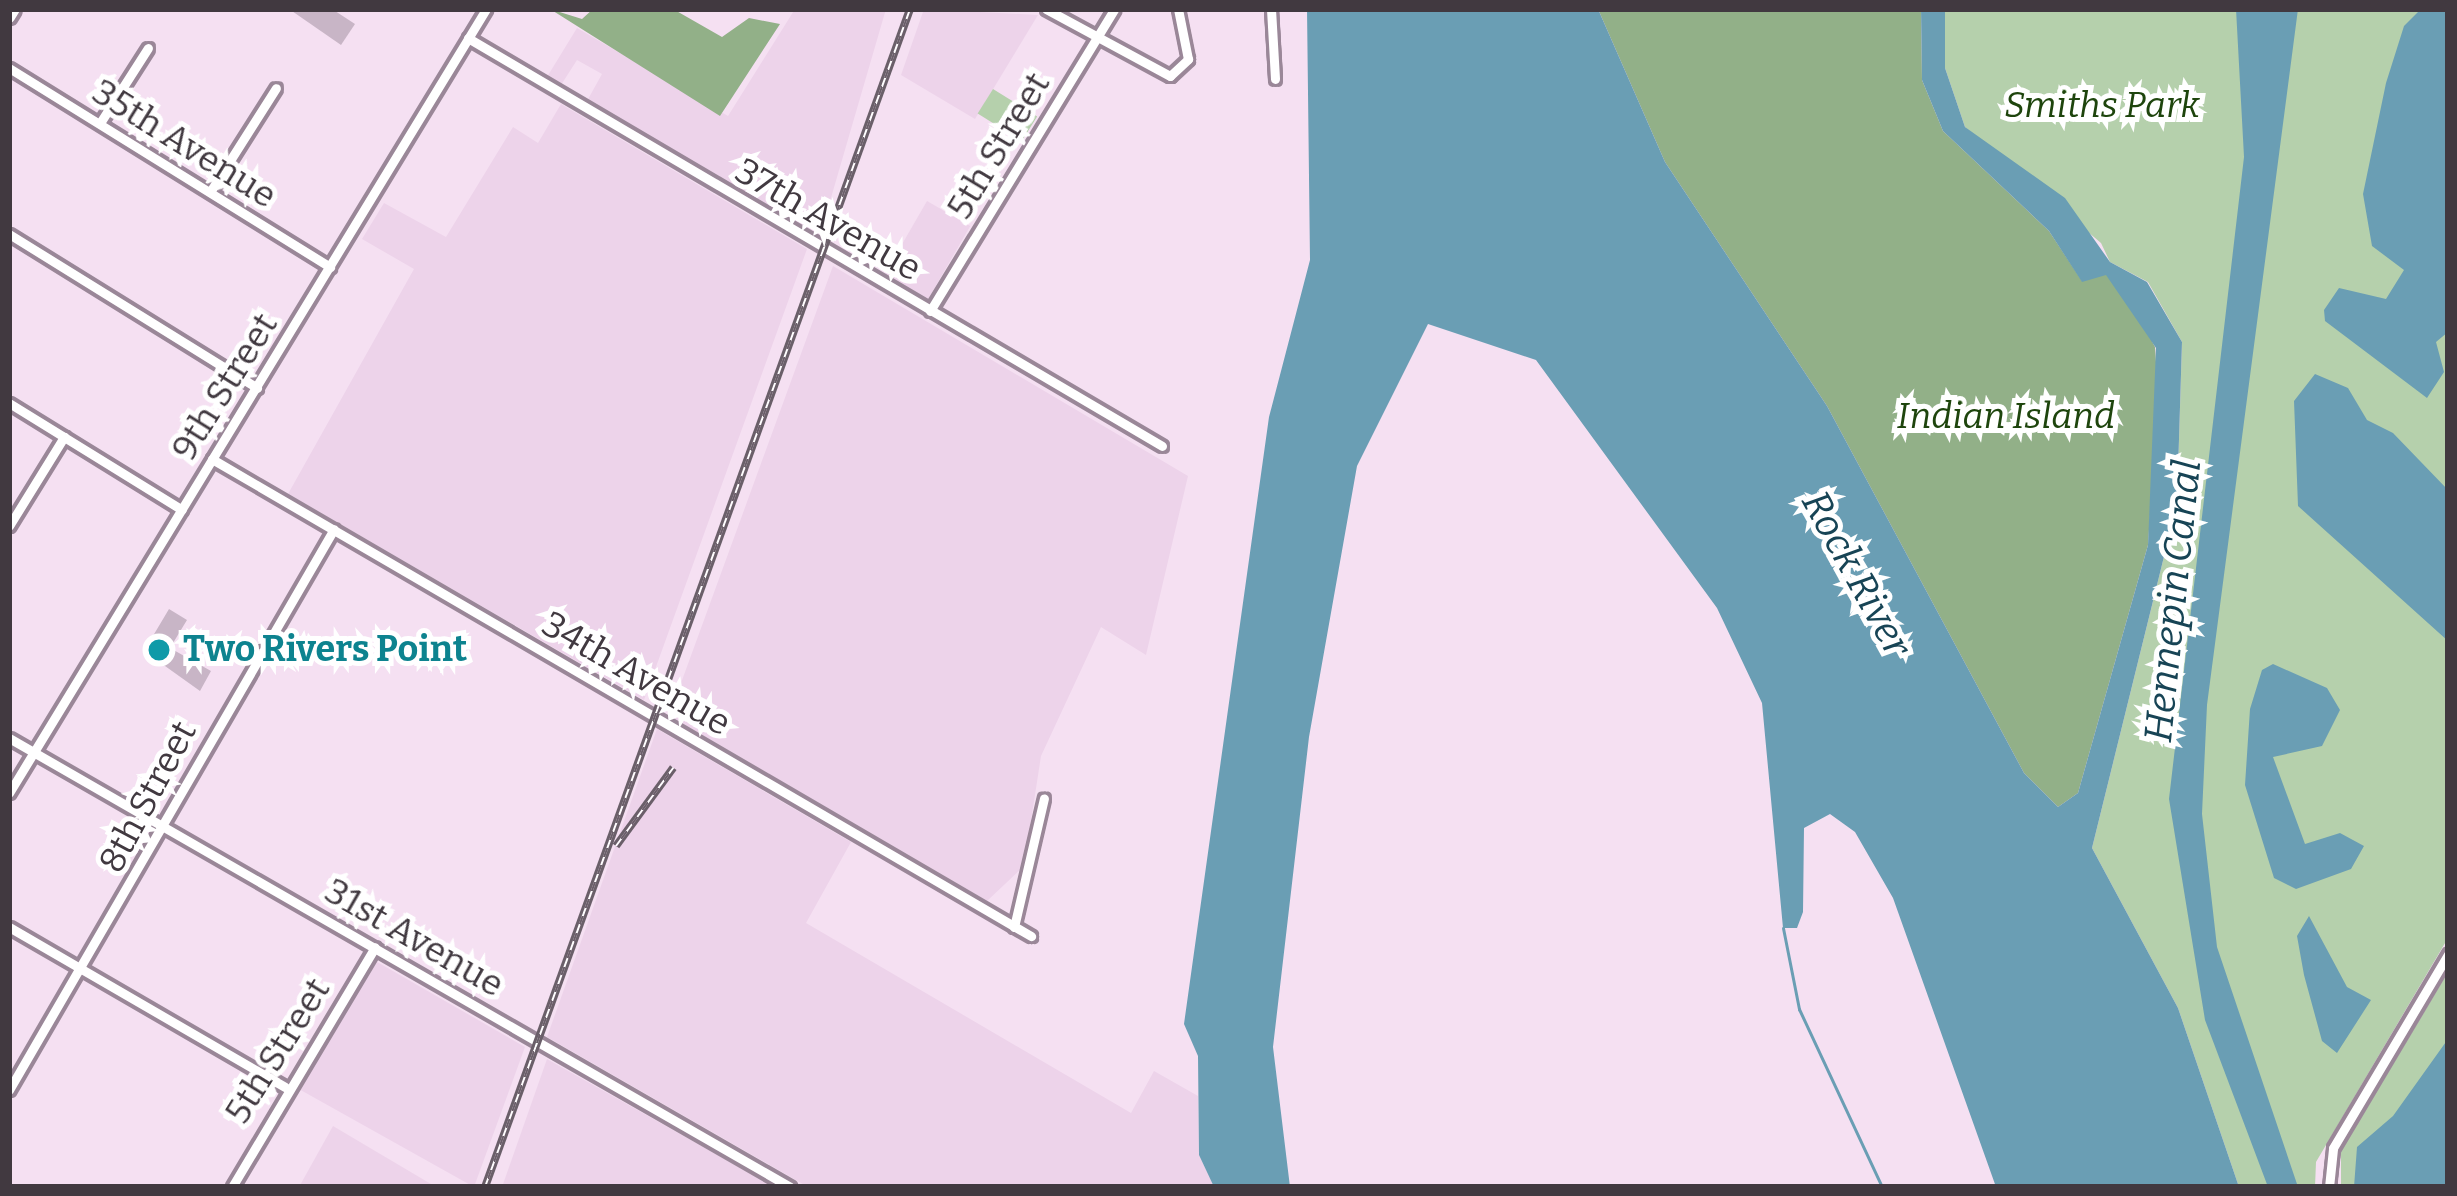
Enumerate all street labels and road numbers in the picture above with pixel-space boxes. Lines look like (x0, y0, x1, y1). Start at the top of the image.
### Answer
street label: 5th Street (938, 65, 1060, 227)
street label: 35th Avenue (84, 70, 284, 218)
street label: 37th Avenue (727, 149, 929, 291)
street label: 9th Street (163, 306, 287, 468)
street label: 34th Avenue (534, 603, 738, 745)
street label: 8th Street (90, 714, 206, 880)
street label: 31st Avenue (317, 870, 511, 1006)
street label: 5th Street (216, 970, 340, 1132)

